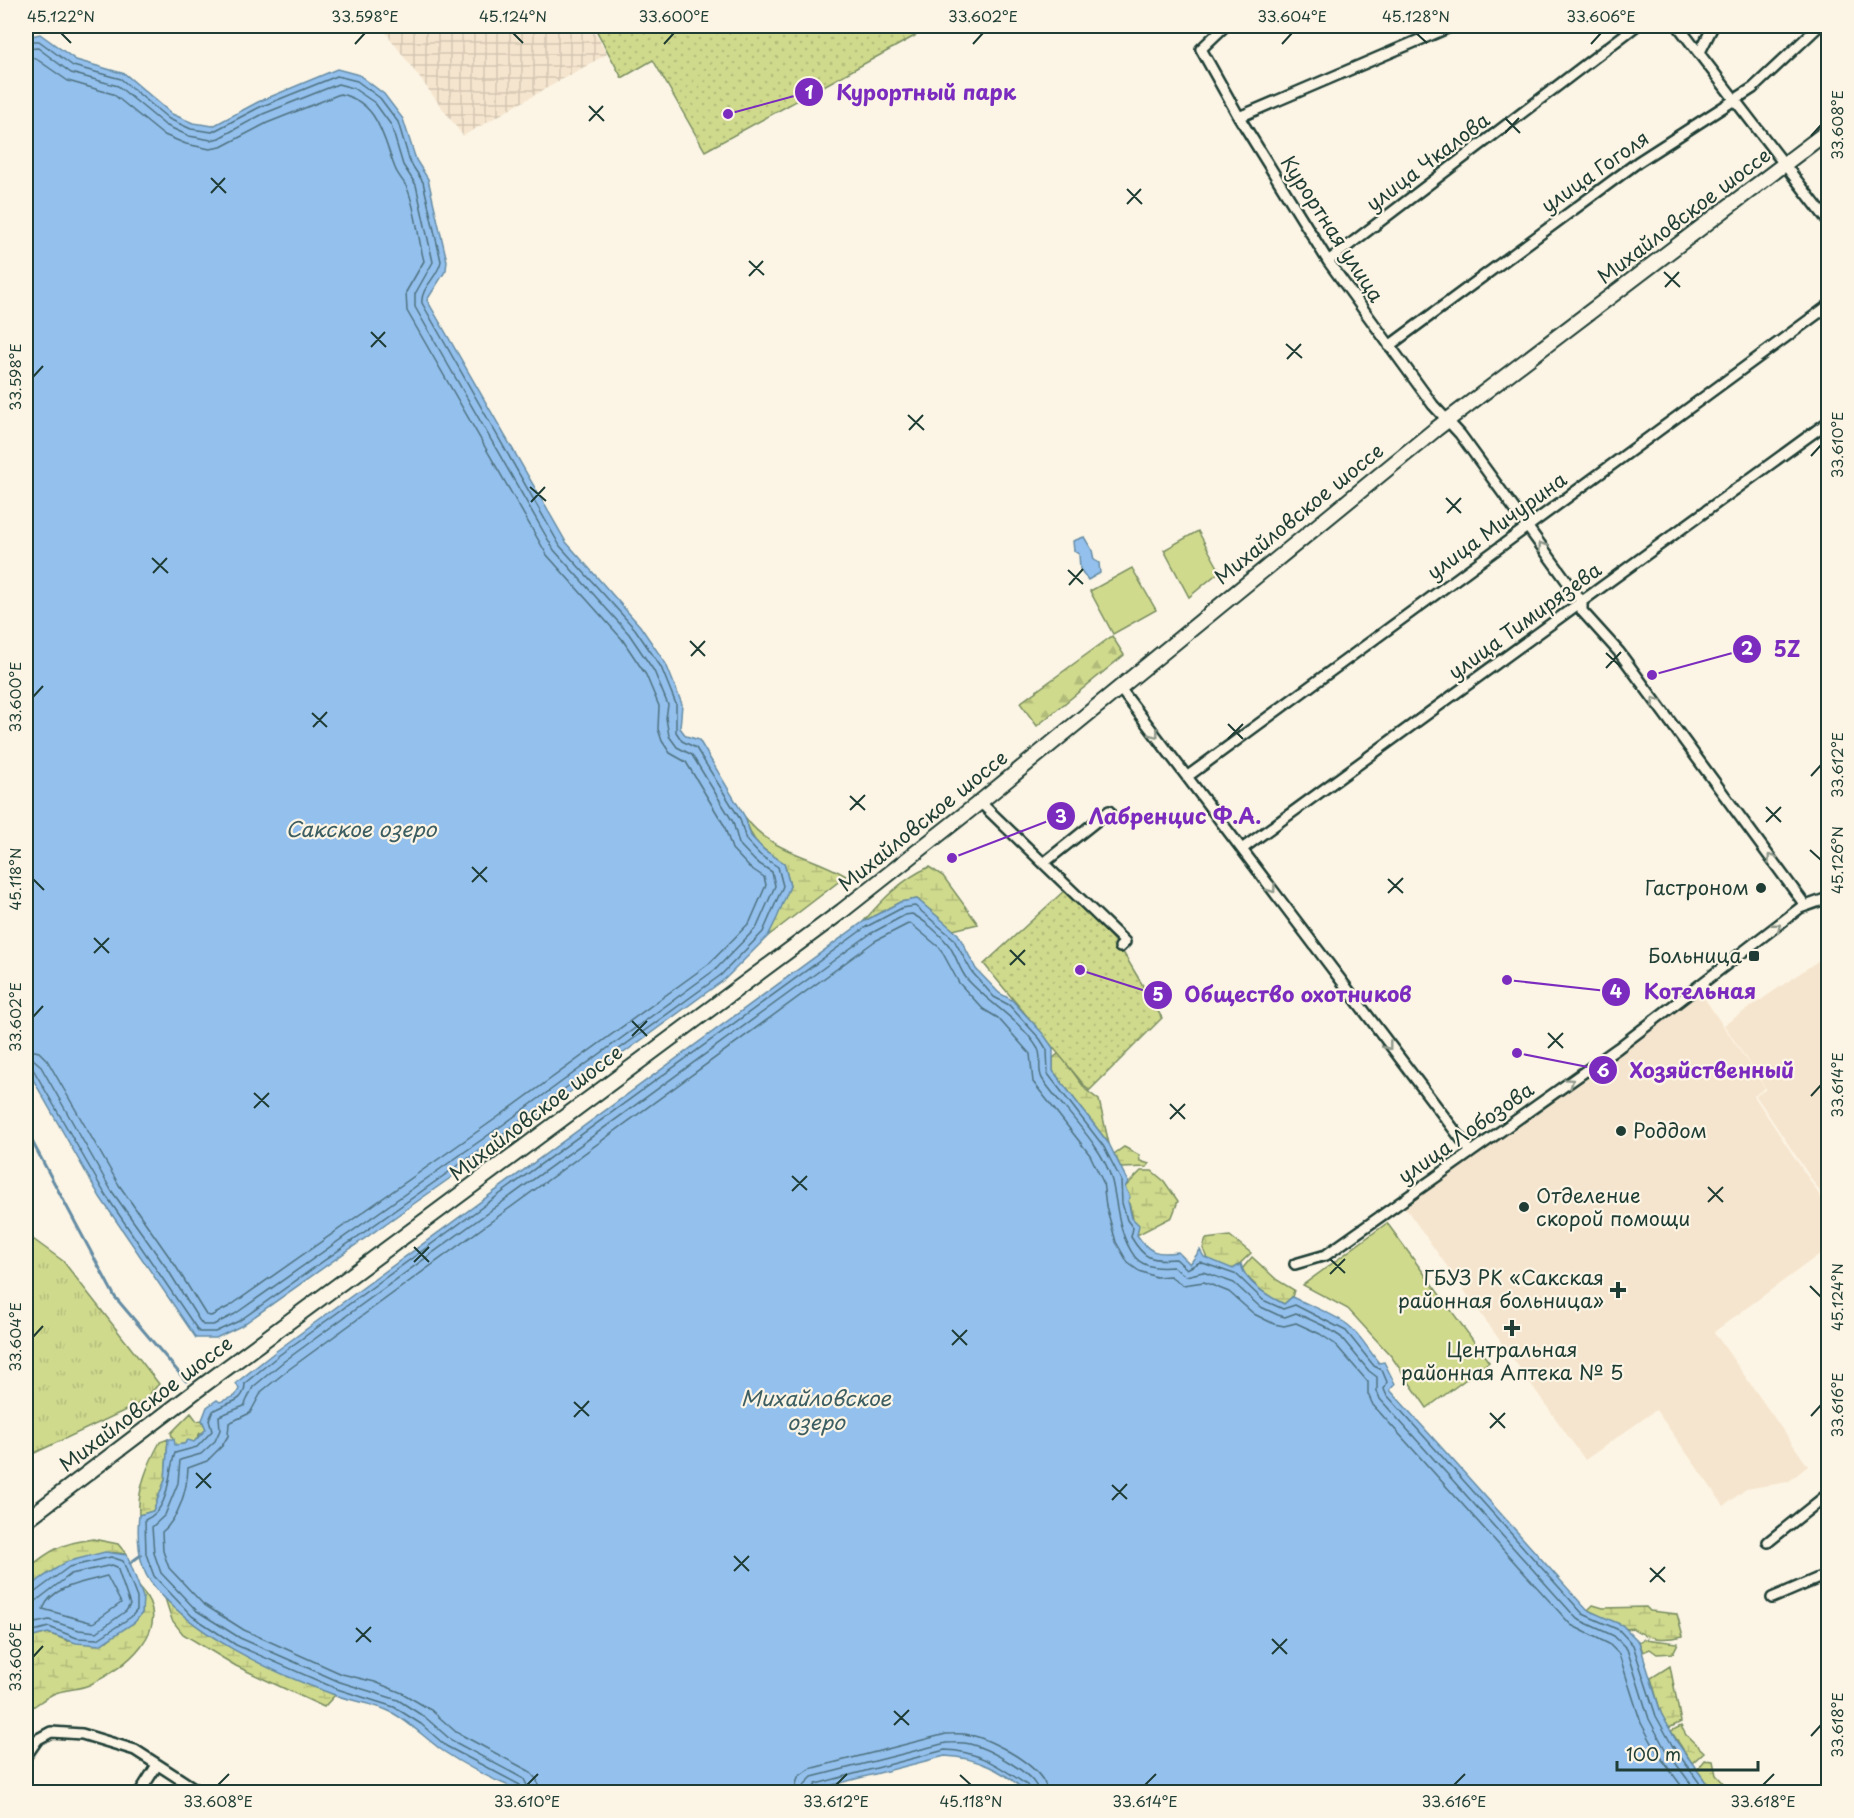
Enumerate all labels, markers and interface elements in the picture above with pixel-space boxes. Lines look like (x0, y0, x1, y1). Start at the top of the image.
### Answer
text: 45.122°N (27, 4, 95, 27)
text: 33.598°E (331, 4, 399, 27)
text: 45.124°N (479, 4, 547, 27)
text: 33.600°E (639, 4, 709, 27)
text: 33.602°E (948, 4, 1018, 27)
text: 33.604°E (1257, 4, 1327, 27)
text: 45.128°N (1382, 4, 1450, 27)
text: 33.606°E (1566, 4, 1636, 27)
callout: Курортный парк (794, 73, 1028, 112)
text: Курортный парк (836, 75, 1017, 107)
text: 1 (805, 78, 814, 105)
text: 33.608°E (1825, 90, 1848, 160)
street label: улица Чкалова (1359, 104, 1496, 218)
street label: улица Гоголя (1534, 123, 1655, 220)
street label: Михайловское шоссе (1590, 140, 1776, 290)
street label: Курортная улица (1274, 149, 1392, 308)
text: 33.598°E (3, 343, 26, 411)
text: 33.610°E (1825, 412, 1848, 478)
street label: Михайловское шоссе (1207, 435, 1390, 591)
street label: улица Мичурина (1420, 464, 1573, 586)
one-way arrow (1538, 541, 1549, 552)
street label: улица Тимирязева (1442, 554, 1608, 686)
callout: 5Z (1732, 630, 1813, 669)
text: 5Z (1774, 632, 1800, 664)
text: 2 (1741, 634, 1754, 661)
text: 33.600°E (3, 662, 26, 732)
one-way arrow (1652, 696, 1663, 707)
one-way arrow (1147, 727, 1158, 738)
text: 33.612°E (1825, 732, 1848, 798)
street label: Михайловское шоссе (831, 742, 1014, 898)
callout: Лабренцис Ф.А. (1046, 797, 1273, 836)
text: Лабренцис Ф.А. (1089, 799, 1261, 831)
text: 3 (1055, 802, 1067, 829)
water label: Сакское озеро (286, 812, 438, 844)
text: 45.126°N (1825, 826, 1848, 894)
text: 45.118°N (3, 848, 26, 910)
one-way arrow (1767, 854, 1778, 865)
place label: Гастроном (1645, 872, 1749, 902)
marker: Гастроном (1754, 881, 1768, 895)
one-way arrow (1265, 883, 1276, 894)
one-way arrow (1770, 924, 1781, 935)
place label: Больница (1648, 940, 1742, 970)
marker: Больница (1747, 949, 1761, 963)
callout: Котельная (1601, 972, 1768, 1011)
text: Котельная (1644, 974, 1756, 1006)
callout: Общество охотников (1143, 976, 1424, 1015)
text: Общество охотников (1184, 977, 1412, 1009)
text: 4 (1610, 977, 1622, 1004)
text: 5 (1152, 980, 1164, 1007)
text: 33.602°E (3, 982, 26, 1052)
street label: Михайловское шоссе (442, 1037, 628, 1187)
one-way arrow (1381, 1039, 1392, 1050)
callout: Хозяйственный (1588, 1051, 1806, 1090)
text: 33.614°E (1825, 1052, 1848, 1118)
text: Хозяйственный (1630, 1053, 1794, 1085)
text: 6 (1597, 1056, 1610, 1083)
street label: улица Лобозова (1391, 1074, 1540, 1190)
one-way arrow (1563, 1078, 1574, 1089)
place label: Роддом (1633, 1115, 1707, 1145)
marker: Роддом (1614, 1124, 1628, 1138)
place label: Отделение скорой помощи (1536, 1180, 1690, 1233)
marker: Отделение скорой помощи (1517, 1200, 1531, 1214)
place label: ГБУЗ РК «Сакская районная больница» (1397, 1262, 1604, 1315)
text: 45.124°N (1825, 1263, 1848, 1331)
marker: ГБУЗ РК «Сакская районная больница» (1609, 1281, 1627, 1299)
text: 33.604°E (3, 1302, 26, 1372)
marker: Центральная районная Аптека № 5 (1505, 1321, 1519, 1335)
street label: Михайловское шоссе (52, 1328, 238, 1478)
place label: Центральная районная Аптека № 5 (1401, 1334, 1623, 1387)
text: 33.616°E (1825, 1372, 1848, 1438)
water label: Михайловское озеро (741, 1381, 892, 1437)
text: 33.606°E (3, 1622, 26, 1692)
text: 33.618°E (1825, 1692, 1848, 1758)
scale bar (1617, 1734, 1758, 1772)
text: 100 m (1626, 1740, 1681, 1767)
text: 33.608°E (183, 1789, 253, 1812)
text: 33.610°E (494, 1789, 560, 1812)
text: 33.612°E (803, 1789, 869, 1812)
text: 45.118°N (940, 1789, 1002, 1812)
text: 33.614°E (1112, 1789, 1178, 1812)
text: 33.616°E (1421, 1789, 1487, 1812)
text: 33.618°E (1730, 1789, 1796, 1812)

